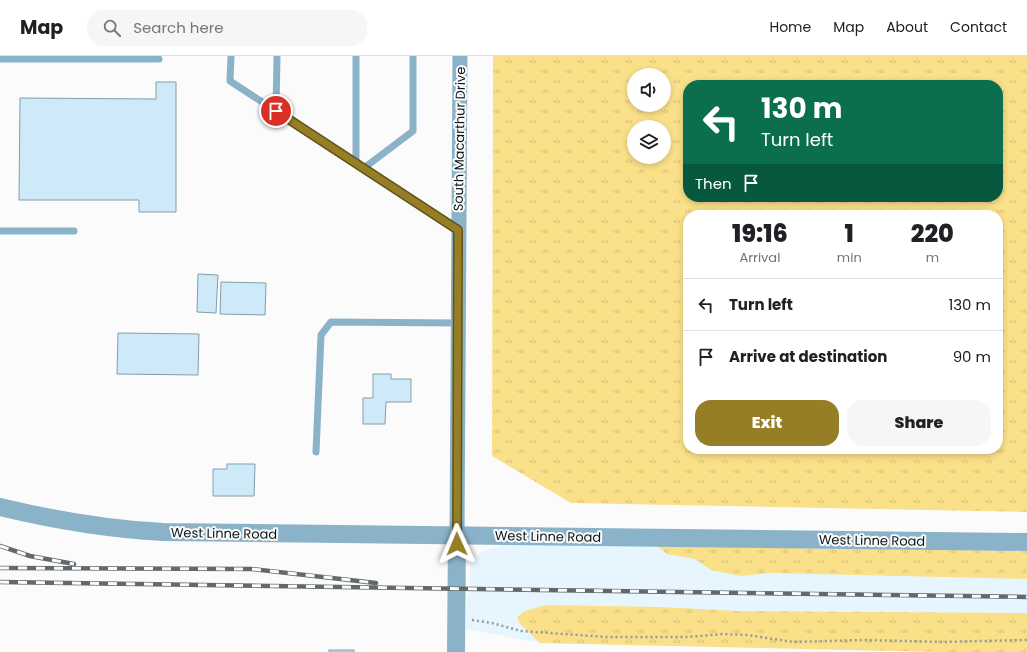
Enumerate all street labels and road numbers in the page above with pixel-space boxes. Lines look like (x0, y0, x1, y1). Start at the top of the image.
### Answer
street label: South Macarthur Drive (449, 67, 470, 211)
street label: West Linne Road (171, 523, 277, 544)
street label: West Linne Road (495, 526, 601, 547)
street label: West Linne Road (819, 530, 925, 551)

